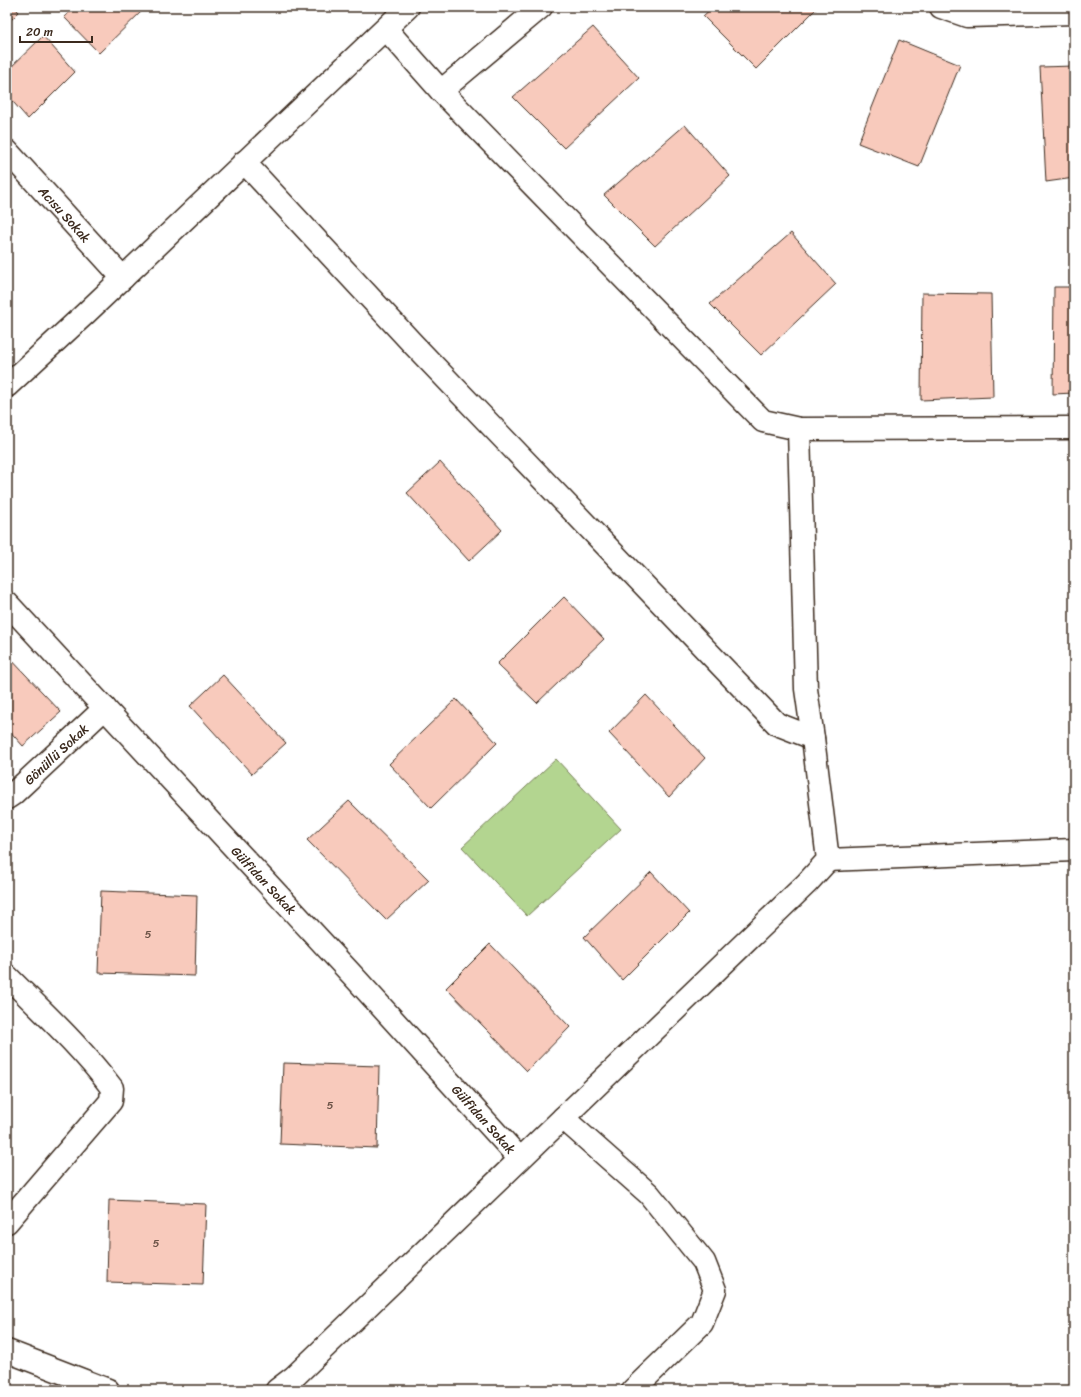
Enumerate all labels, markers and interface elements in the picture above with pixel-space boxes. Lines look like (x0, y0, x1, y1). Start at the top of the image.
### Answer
scale bar (20, 18, 92, 44)
text: 20 m (26, 21, 53, 43)
street label: Acısu Sokak (32, 180, 97, 248)
street label: Gönüllü Sokak (19, 718, 94, 791)
street label: Gülfidan Sokak (225, 841, 302, 920)
house number: 5 (145, 925, 152, 944)
street label: Gülfidan Sokak (446, 1079, 521, 1160)
house number: 5 (327, 1096, 334, 1115)
house number: 5 (153, 1234, 160, 1253)

